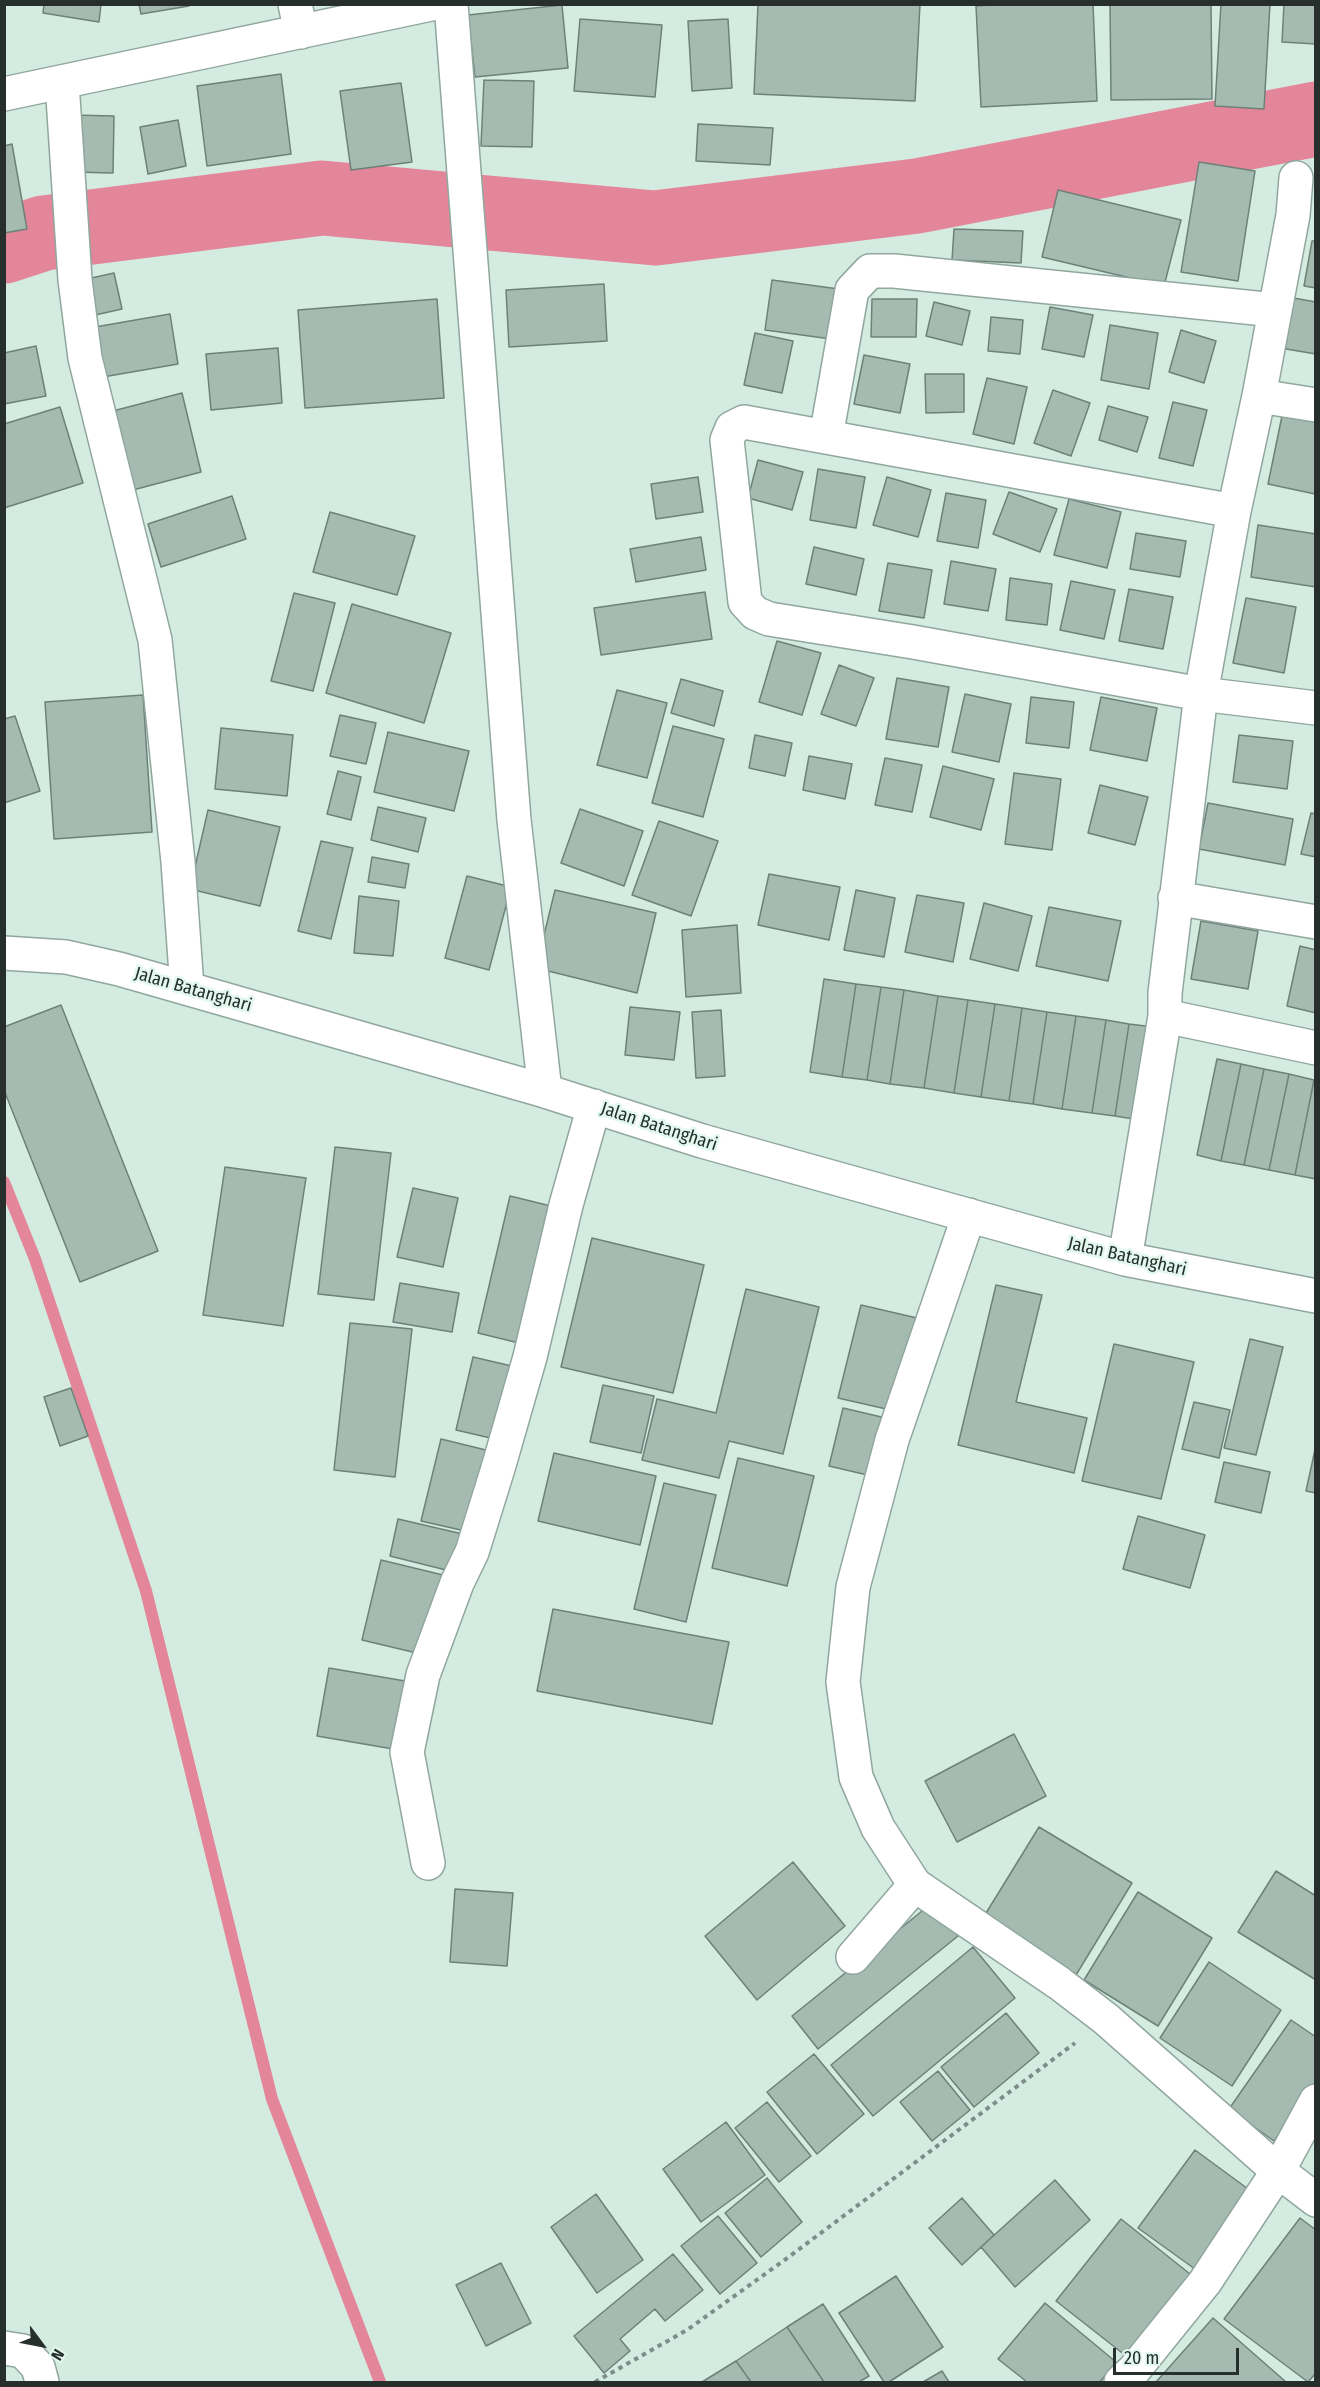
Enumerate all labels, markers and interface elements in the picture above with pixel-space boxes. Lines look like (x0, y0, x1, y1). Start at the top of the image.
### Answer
street label: Jalan Batanghari (132, 963, 254, 1017)
street label: Jalan Batanghari (598, 1098, 720, 1156)
street label: Jalan Batanghari (1066, 1233, 1188, 1281)
north arrow (12, 2315, 72, 2375)
scale bar (1116, 2336, 1242, 2374)
text: N (47, 2346, 68, 2364)
text: 20 m (1124, 2347, 1159, 2369)

